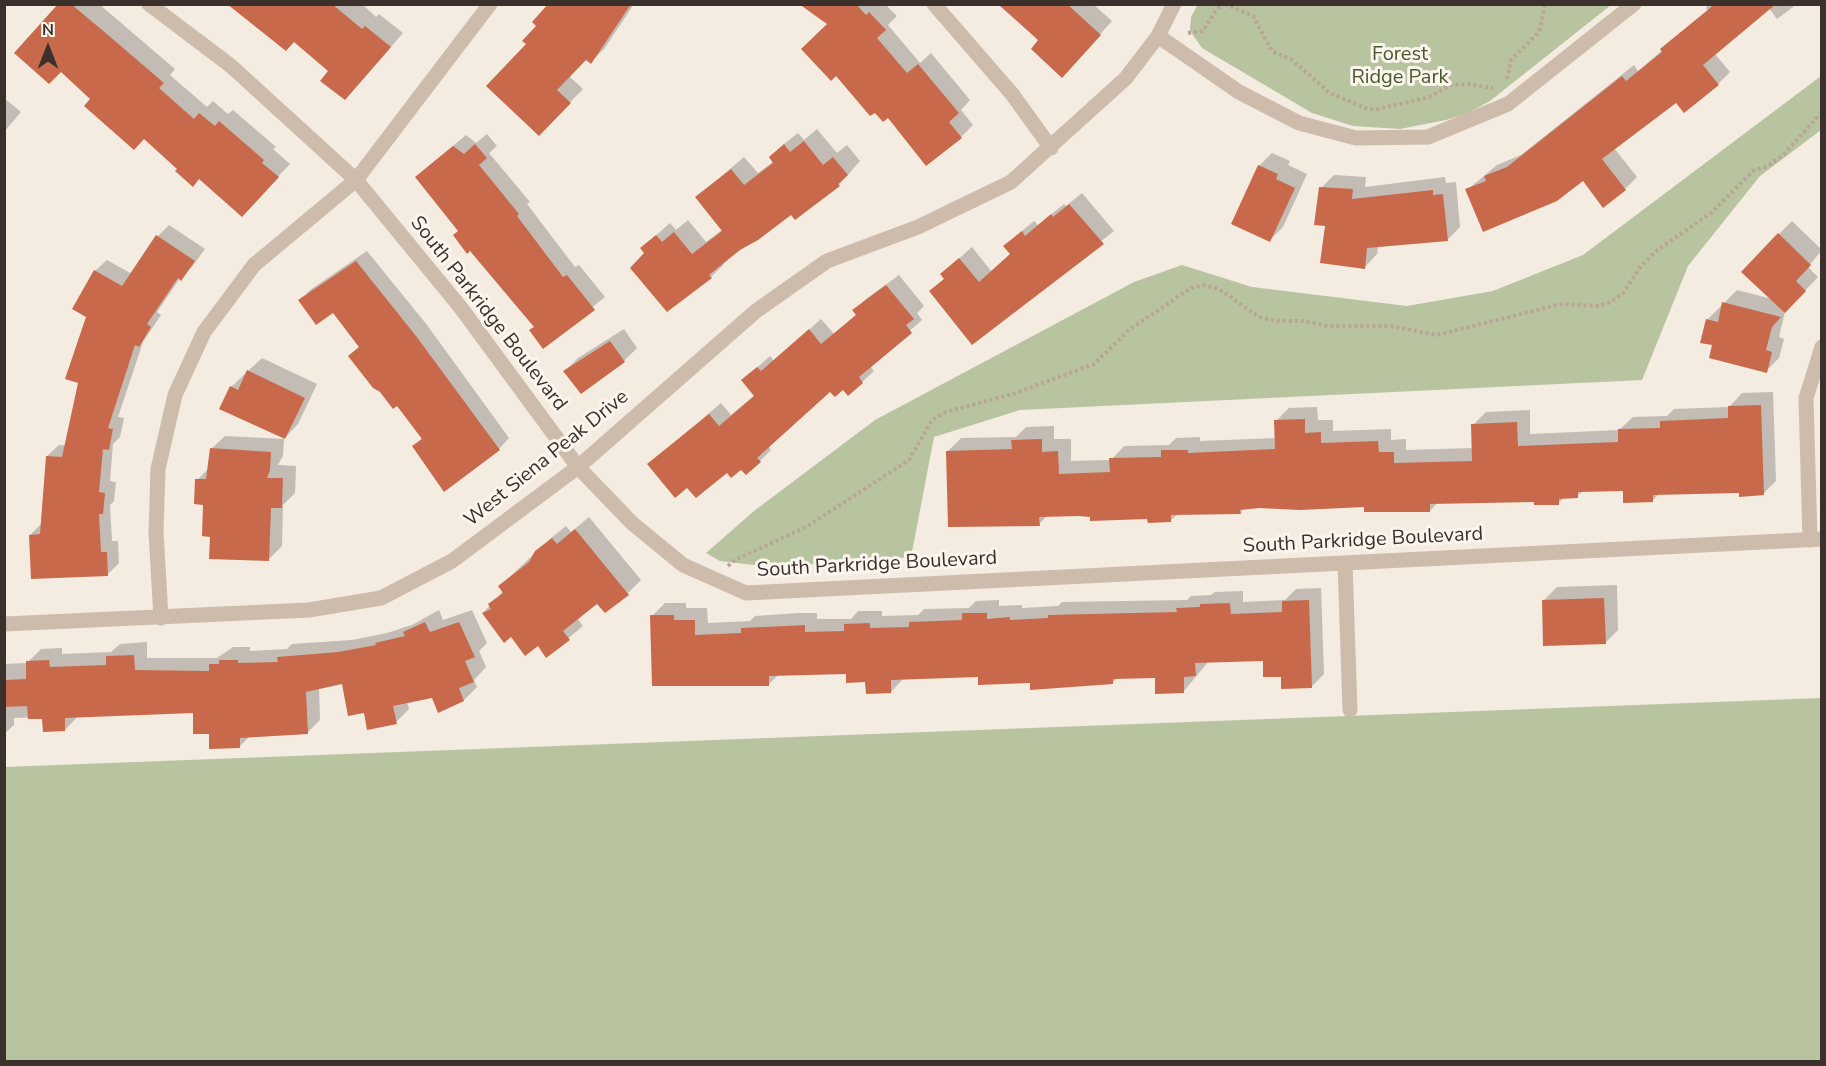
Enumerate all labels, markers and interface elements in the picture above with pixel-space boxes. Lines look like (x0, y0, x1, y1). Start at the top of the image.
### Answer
north arrow (18, 18, 78, 78)
text: N (42, 19, 54, 41)
park label: Forest Ridge Park (1351, 43, 1449, 90)
street label: South Parkridge Boulevard (404, 212, 572, 416)
street label: West Siena Peak Drive (460, 386, 634, 532)
street label: South Parkridge Boulevard (1242, 523, 1484, 559)
street label: South Parkridge Boulevard (756, 547, 998, 583)

